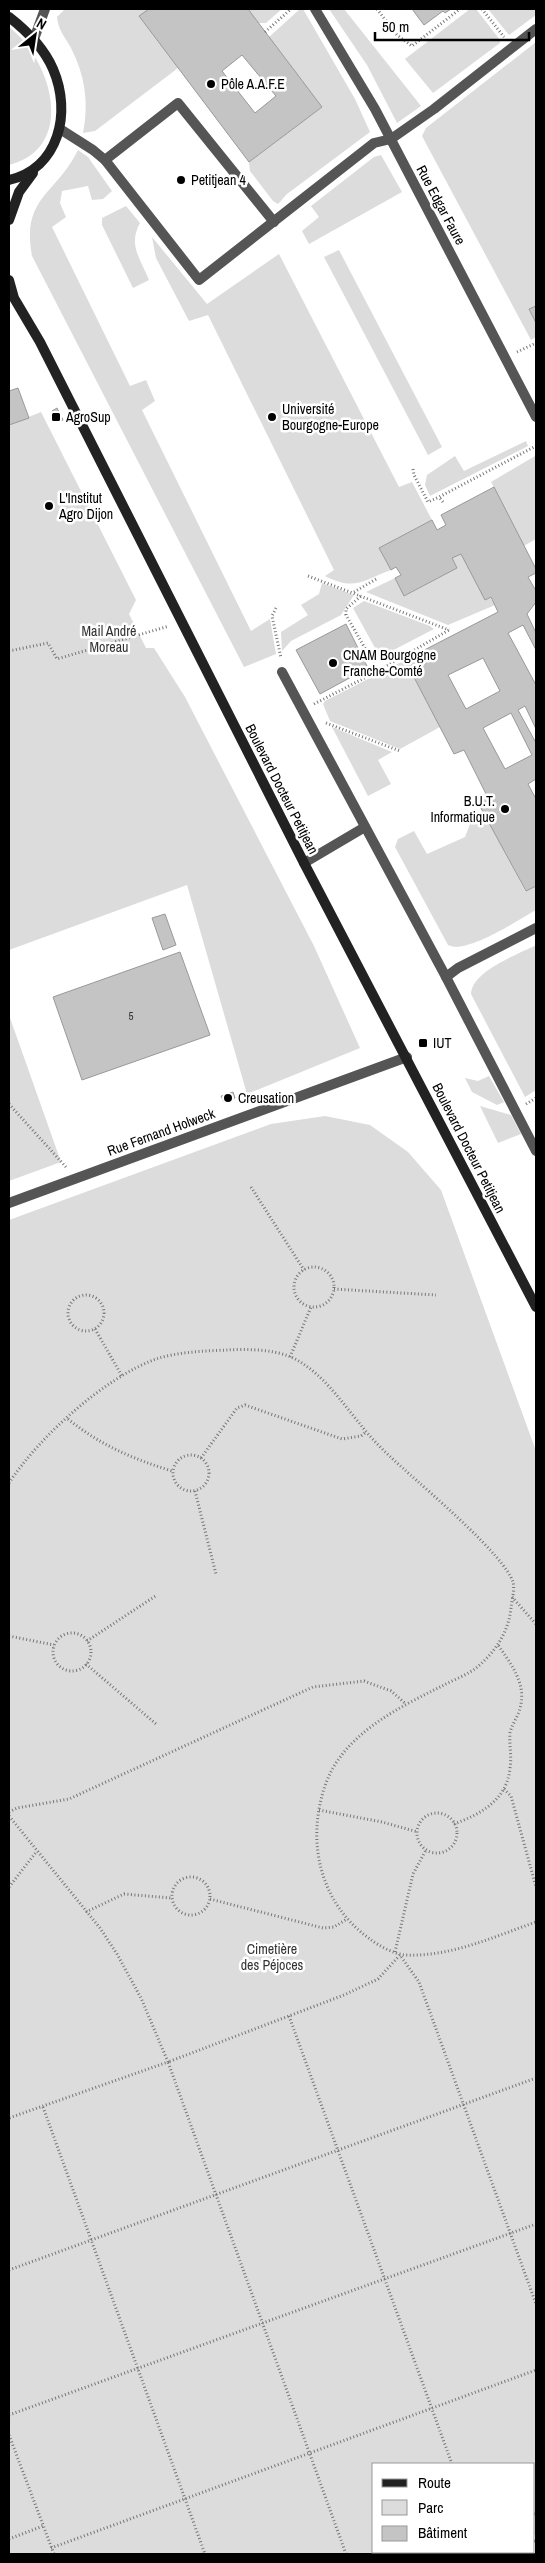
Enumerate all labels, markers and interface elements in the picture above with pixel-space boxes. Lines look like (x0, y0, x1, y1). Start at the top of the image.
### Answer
north arrow (10, 10, 60, 60)
scale bar (375, 10, 529, 42)
text: N (33, 14, 50, 34)
text: 50 m (382, 16, 409, 37)
place label: Pôle A.A.F.E (221, 75, 285, 93)
marker: Pôle A.A.F.E (205, 78, 217, 90)
street label: Rue Edgar Faure (413, 162, 469, 248)
place label: Petitjean 4 (191, 171, 247, 189)
marker: Petitjean 4 (175, 174, 187, 186)
place label: Université Bourgogne-Europe (282, 400, 379, 434)
place label: AgroSup (65, 408, 111, 426)
marker: AgroSup (50, 411, 62, 423)
marker: Université Bourgogne-Europe (266, 411, 278, 423)
place label: L'Institut Agro Dijon (58, 489, 113, 523)
marker: L'Institut Agro Dijon (43, 500, 55, 512)
park label: Mail André Moreau (82, 622, 136, 656)
place label: CNAM Bourgogne Franche-Comté (343, 646, 436, 680)
marker: CNAM Bourgogne Franche-Comté (327, 657, 339, 669)
street label: Boulevard Docteur Petitjean (241, 721, 323, 857)
place label: B.U.T. Informatique (431, 792, 495, 826)
marker: B.U.T. Informatique (499, 803, 511, 815)
house number: 5 (128, 1009, 134, 1023)
place label: IUT (433, 1034, 452, 1052)
marker: IUT (417, 1037, 429, 1049)
street label: Boulevard Docteur Petitjean (428, 1080, 510, 1216)
place label: Creusation (238, 1089, 294, 1107)
marker: Creusation (222, 1092, 234, 1104)
street label: Rue Fernand Holweck (105, 1104, 217, 1160)
park label: Cimetière des Péjoces (241, 1940, 304, 1974)
legend (372, 2463, 535, 2553)
text: Route (418, 2472, 451, 2493)
text: Parc (418, 2497, 443, 2518)
text: Bâtiment (418, 2522, 468, 2543)

